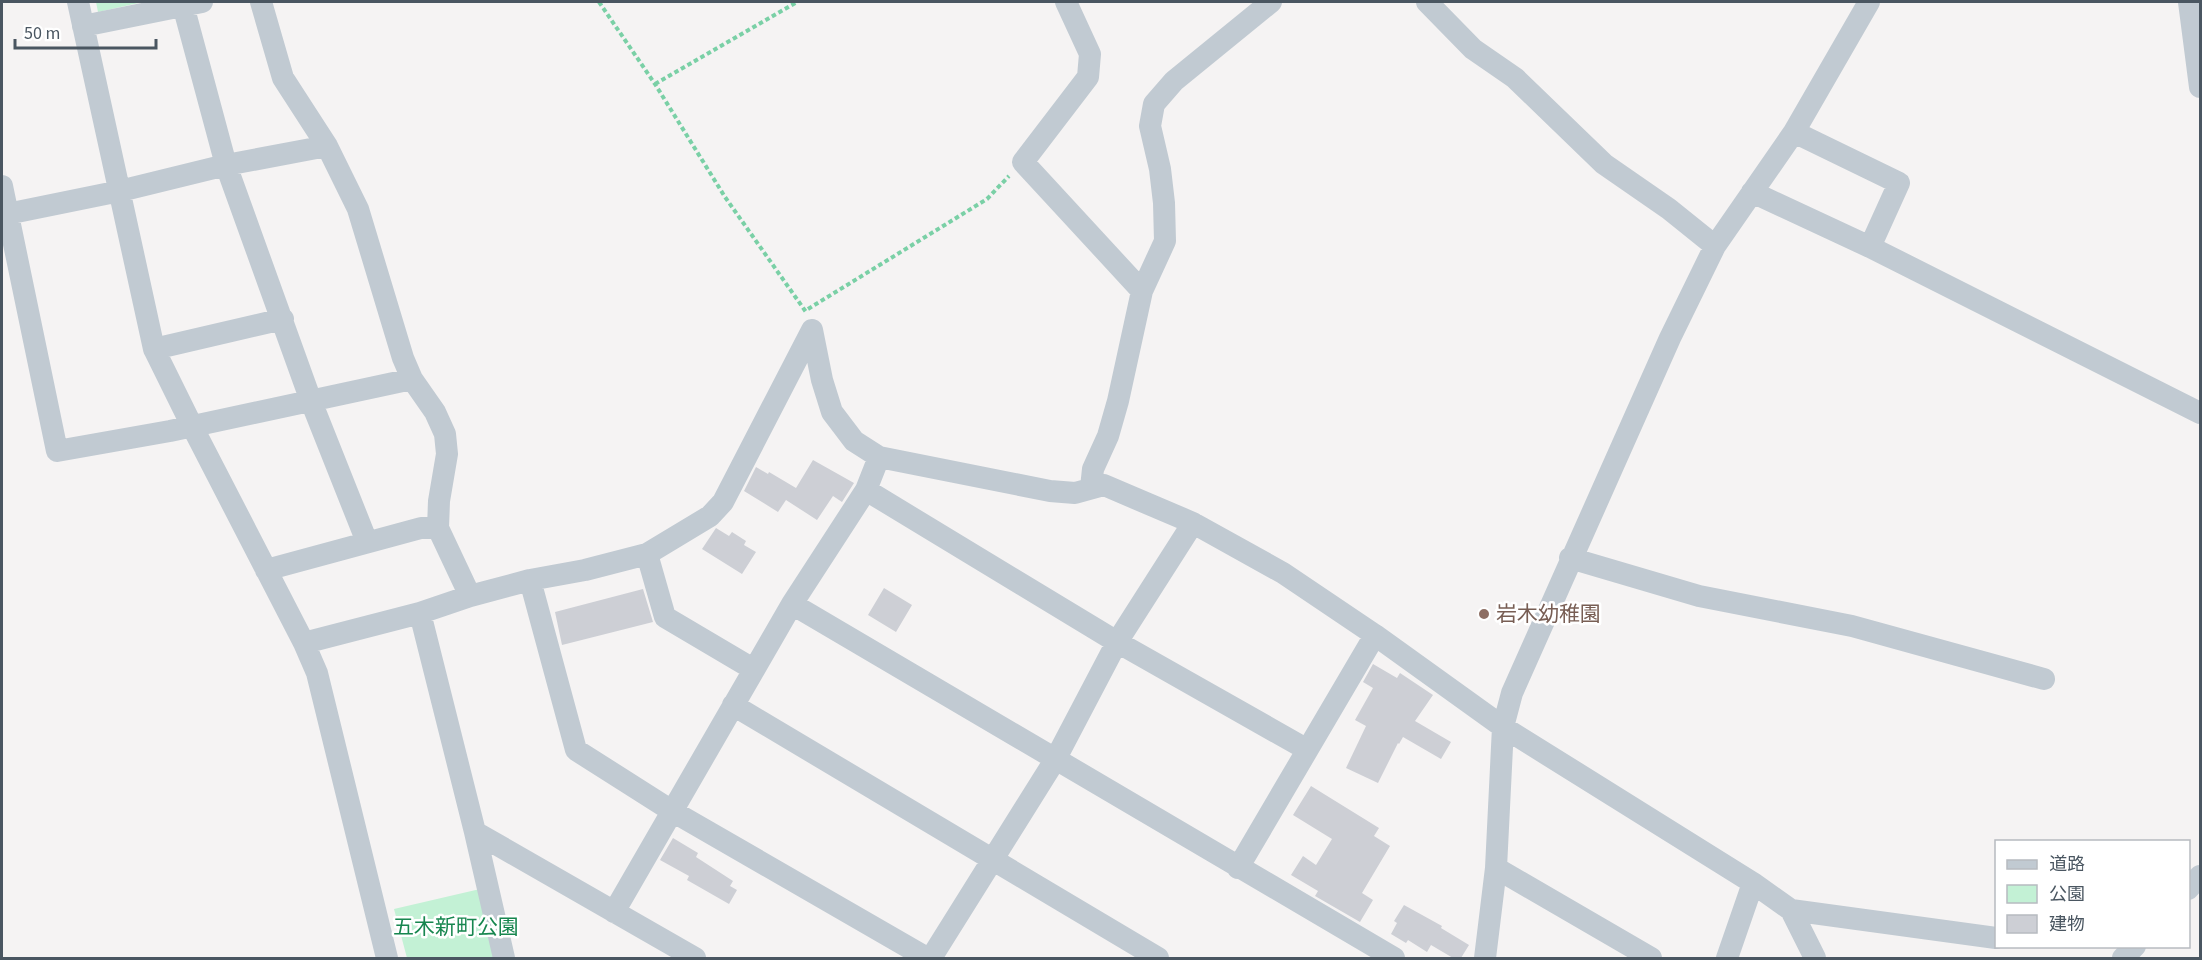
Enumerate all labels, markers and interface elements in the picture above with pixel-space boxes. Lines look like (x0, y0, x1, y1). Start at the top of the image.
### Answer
scale bar (15, 12, 156, 50)
text: 50 m (24, 21, 60, 46)
place label: 岩木幼稚園 (1496, 599, 1601, 629)
marker: 岩木幼稚園 (1477, 607, 1491, 621)
legend (1995, 840, 2190, 948)
text: 道路 (2049, 852, 2085, 877)
text: 公園 (2049, 882, 2085, 907)
park label: 五木新町公園 (393, 912, 519, 942)
text: 建物 (2049, 912, 2085, 937)

